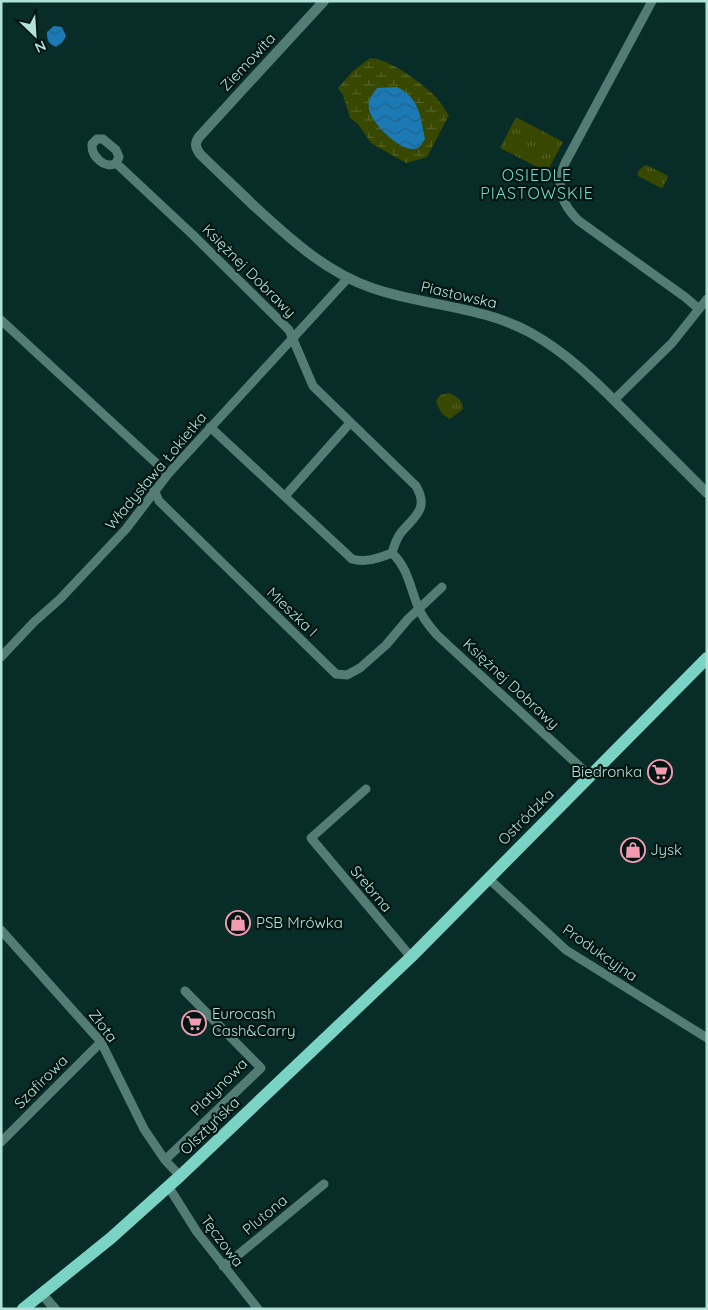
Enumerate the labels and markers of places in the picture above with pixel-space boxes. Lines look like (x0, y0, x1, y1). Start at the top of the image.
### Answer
supermarket icon: Biedronka (647, 759, 673, 785)
place label: Biedronka (571, 762, 642, 781)
shop icon: Jysk (620, 837, 646, 863)
place label: Jysk (650, 840, 682, 859)
shop icon: PSB Mrówka (225, 910, 251, 936)
place label: PSB Mrówka (256, 913, 343, 932)
place label: Eurocash Cash&Carry (212, 1004, 296, 1040)
supermarket icon: Eurocash Cash&Carry (181, 1010, 207, 1036)

